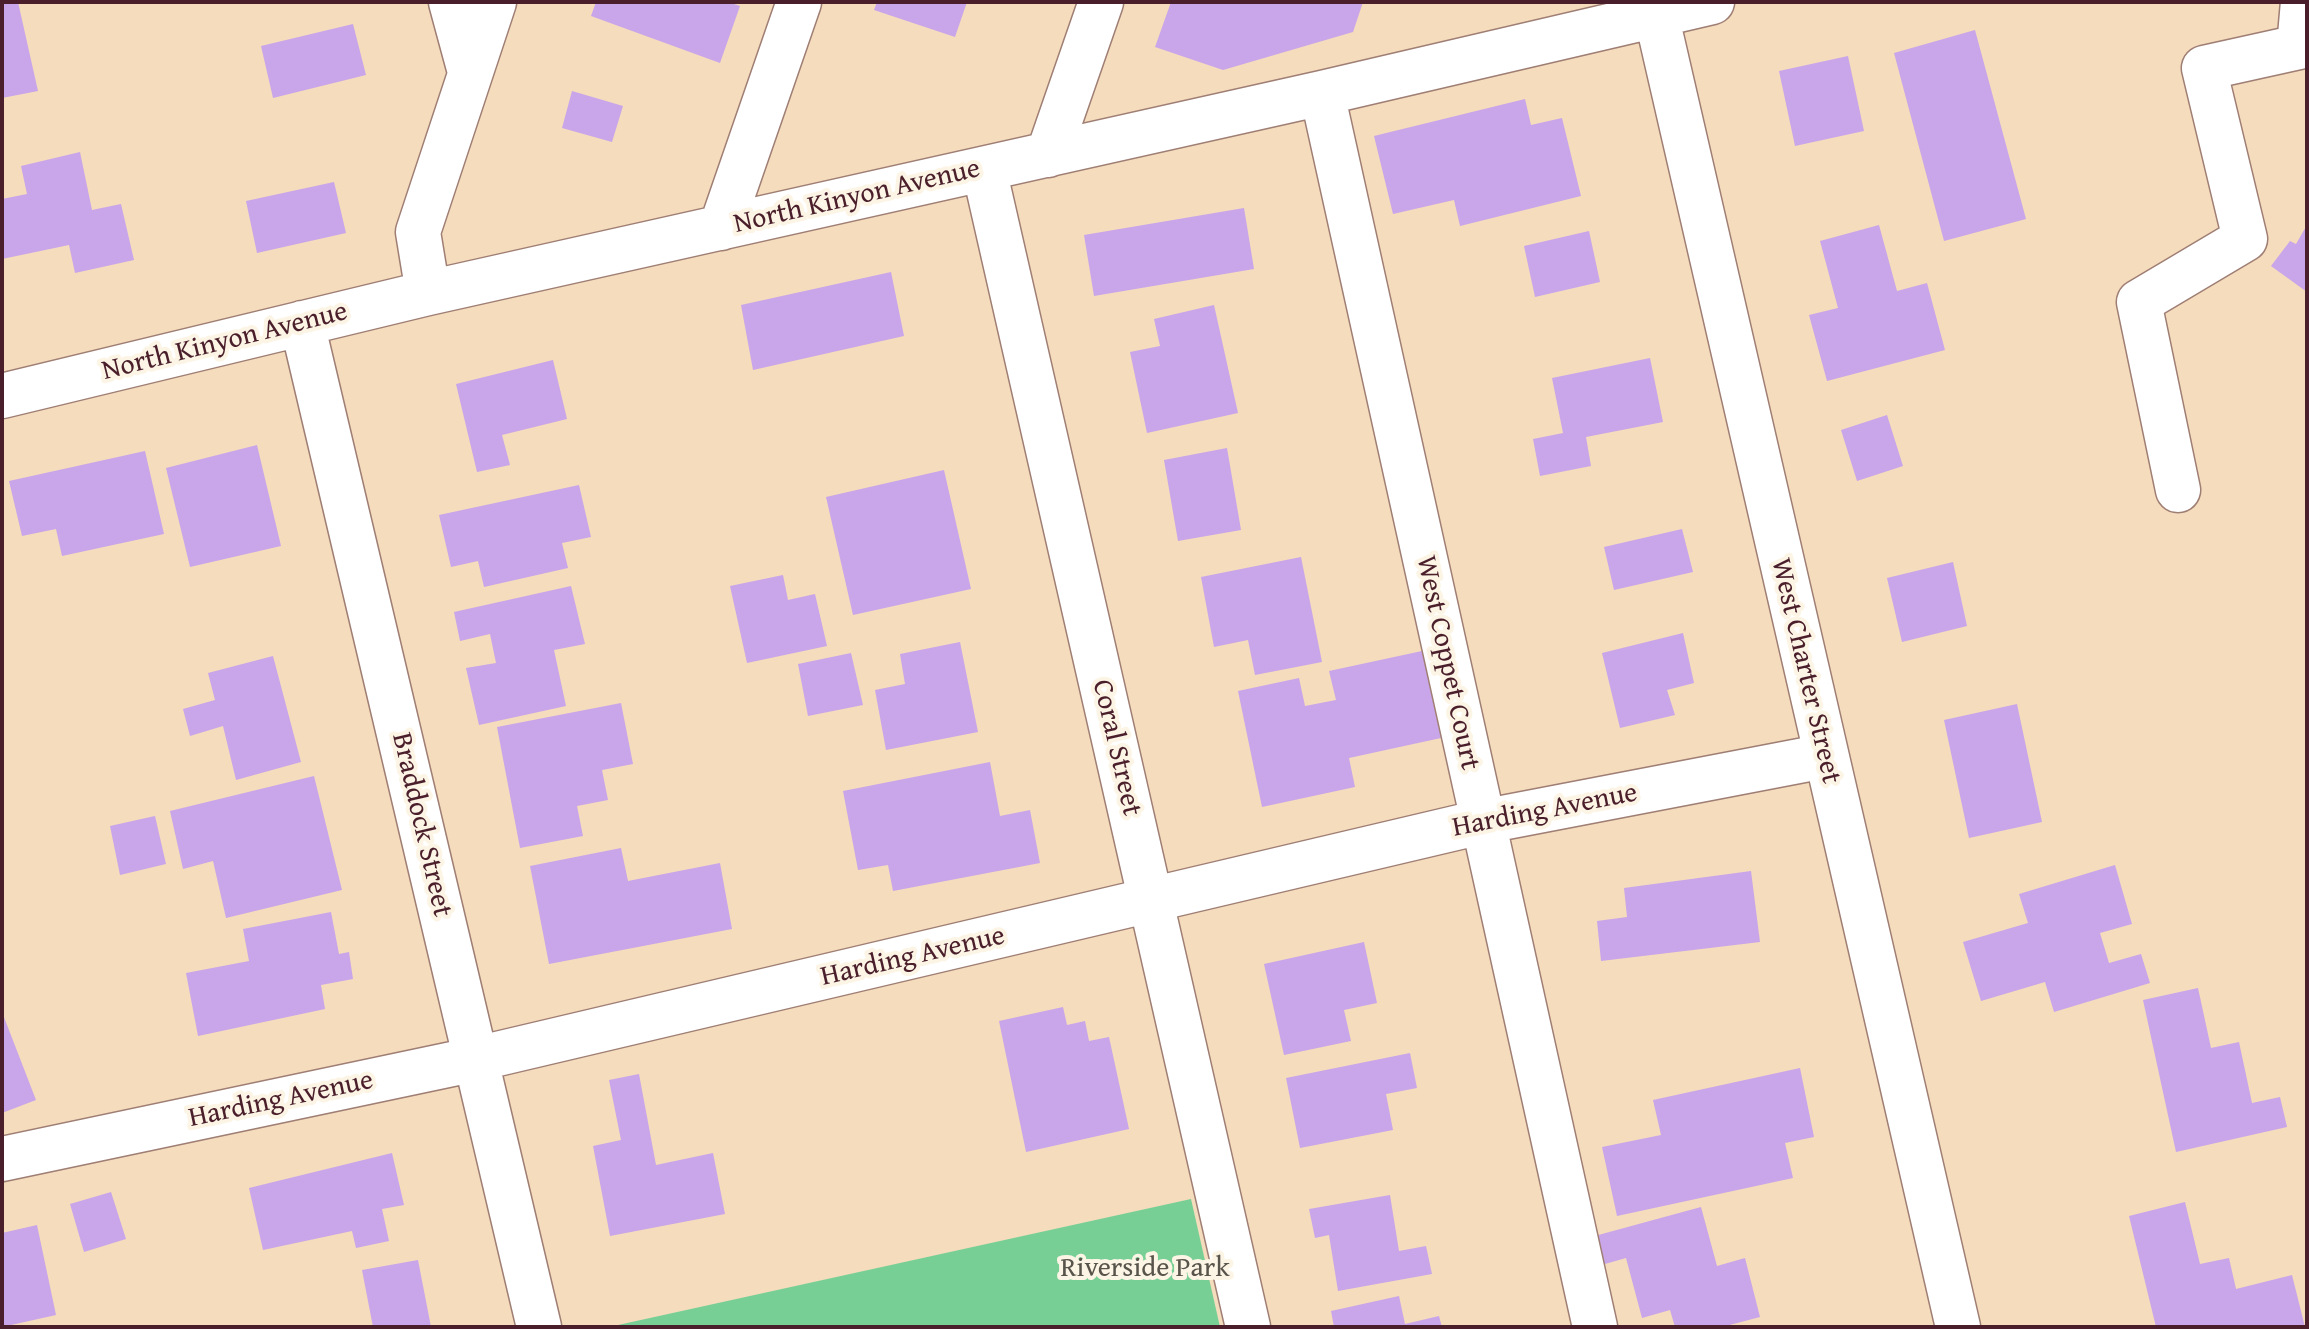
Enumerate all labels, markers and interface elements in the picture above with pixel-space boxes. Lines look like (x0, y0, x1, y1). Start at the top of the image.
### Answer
street label: North Kinyon Avenue (731, 152, 983, 242)
street label: North Kinyon Avenue (99, 295, 351, 389)
street label: West Coppet Court (1408, 553, 1486, 773)
street label: West Charter Street (1763, 555, 1847, 787)
street label: Coral Street (1084, 677, 1148, 819)
street label: Braddock Street (384, 730, 458, 920)
street label: Harding Avenue (1450, 777, 1640, 845)
street label: Harding Avenue (818, 920, 1008, 994)
street label: Harding Avenue (186, 1064, 376, 1136)
park label: Riverside Park (1060, 1252, 1230, 1286)

